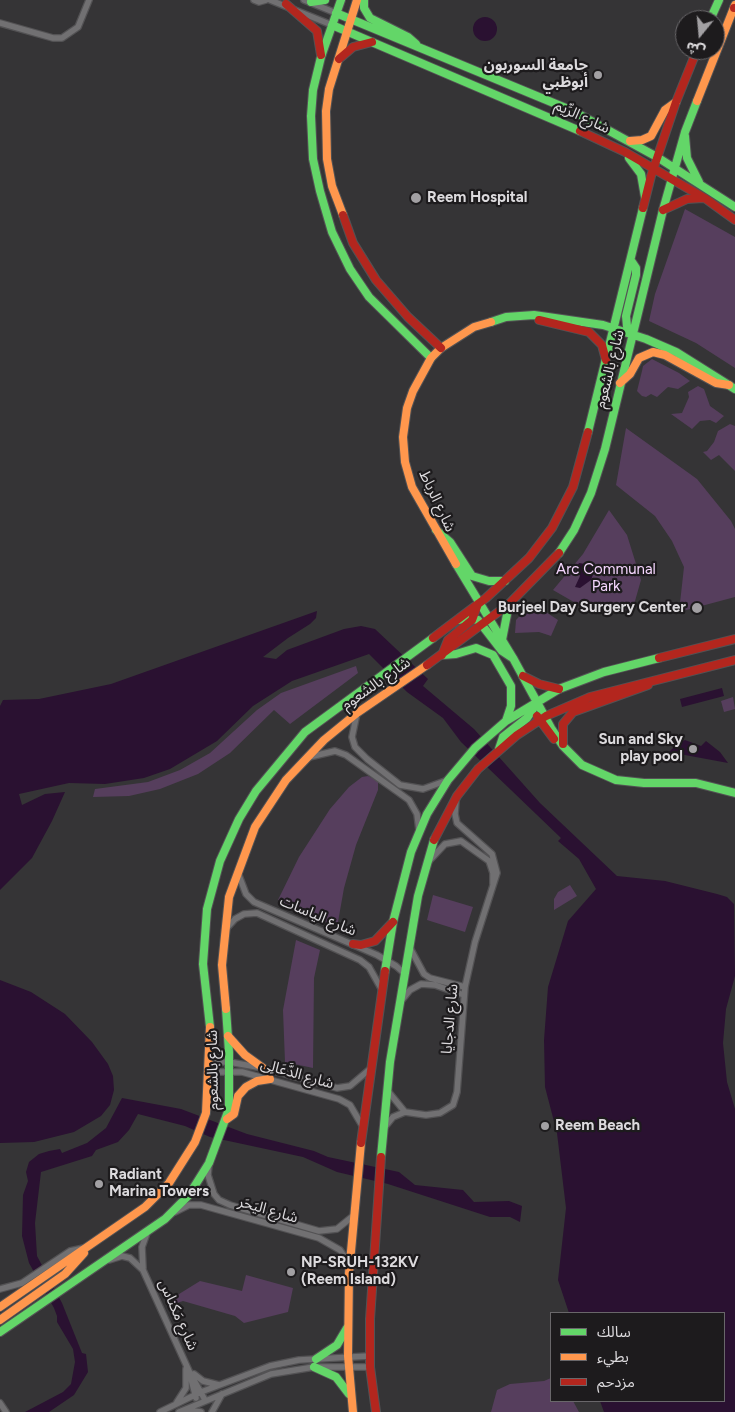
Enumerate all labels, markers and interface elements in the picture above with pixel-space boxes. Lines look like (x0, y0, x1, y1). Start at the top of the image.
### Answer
north arrow (675, 10, 725, 60)
text: ش (684, 38, 707, 60)
place label: جامعة السوربون أبوظبي (484, 57, 588, 92)
marker: جامعة السوربون أبوظبي (592, 69, 604, 81)
street label: شارع الرِّيم (552, 96, 612, 138)
place label: Reem Hospital (427, 189, 527, 207)
marker: Reem Hospital (409, 191, 423, 205)
street label: شارع بالشعوم (592, 328, 628, 410)
street label: شارع الرباط (415, 467, 459, 535)
park label: Arc Communal Park (556, 561, 656, 596)
place label: Burjeel Day Surgery Center (498, 599, 686, 617)
marker: Burjeel Day Surgery Center (690, 601, 704, 615)
street label: شارع بالشعوم (338, 654, 414, 714)
place label: Sun and Sky play pool (598, 731, 683, 766)
marker: Sun and Sky play pool (687, 743, 699, 755)
street label: شارع الياسات (277, 892, 359, 940)
street label: شارع الدجايا (438, 983, 462, 1055)
street label: شارع بالشعوم (203, 1030, 223, 1110)
street label: شارع الدَّعَالِى (258, 1055, 336, 1093)
place label: Reem Beach (555, 1117, 640, 1135)
marker: Reem Beach (539, 1120, 551, 1132)
place label: Radiant Marina Towers (109, 1166, 209, 1201)
marker: Radiant Marina Towers (93, 1178, 105, 1190)
street label: شارع اليَحَر (236, 1193, 300, 1227)
place label: NP-SRUH-132KV (Reem Island) (301, 1254, 419, 1289)
marker: NP-SRUH-132KV (Reem Island) (285, 1266, 297, 1278)
street label: شارع مَكناس (154, 1277, 202, 1353)
legend (550, 1312, 725, 1402)
text: سالك (597, 1323, 631, 1341)
text: بطيء (597, 1348, 629, 1366)
text: مزدحم (597, 1373, 635, 1391)

